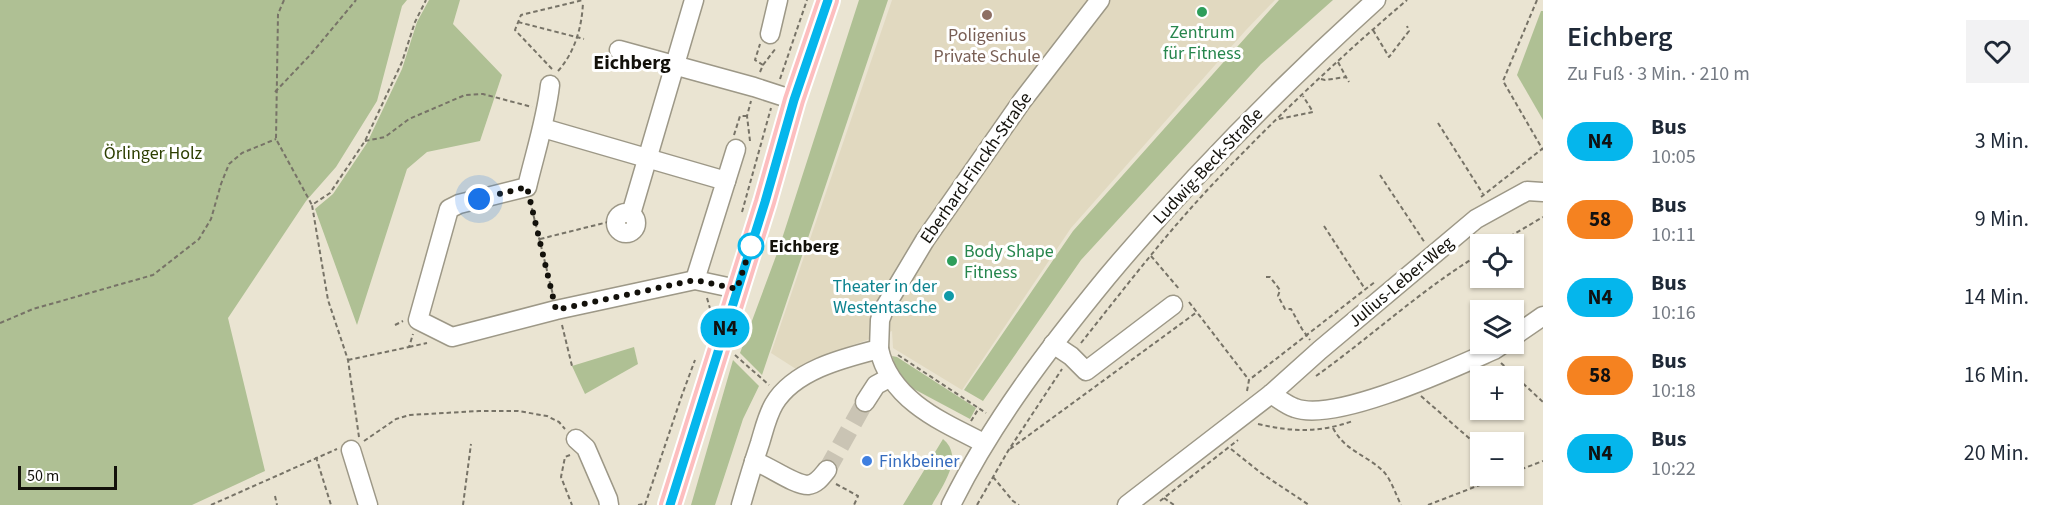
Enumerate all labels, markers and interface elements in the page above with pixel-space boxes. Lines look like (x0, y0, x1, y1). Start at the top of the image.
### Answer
marker: Zentrum für Fitness (1195, 5, 1209, 19)
marker: Poligenius Private Schule (980, 8, 994, 22)
text: Eichberg (1567, 17, 1673, 57)
place label: Zentrum für Fitness (1163, 20, 1241, 66)
button: heart (1966, 20, 2029, 83)
place label: Poligenius Private Schule (933, 23, 1041, 69)
district label: Eichberg (593, 49, 671, 77)
text: Zu Fuß · 3 Min. · 210 m (1567, 60, 1750, 88)
street label: Eberhard-Finckh-Straße (914, 87, 1038, 249)
street label: Ludwig-Beck-Straße (1147, 102, 1269, 230)
text: Bus (1651, 111, 1687, 143)
text: 3 Min. (1975, 125, 2029, 157)
text: N4 (1587, 126, 1613, 156)
park label: Örlinger Holz (104, 141, 203, 166)
text: 10:05 (1651, 143, 1696, 171)
your location (464, 184, 494, 214)
text: Bus (1651, 189, 1687, 221)
text: 9 Min. (1975, 203, 2029, 235)
text: 58 (1589, 204, 1611, 234)
text: 10:11 (1651, 221, 1696, 249)
street label: Julius-Leber-Weg (1343, 231, 1459, 333)
marker: Eichberg (738, 233, 764, 259)
place label: Eichberg (769, 234, 839, 259)
map controls (1470, 234, 1524, 486)
button: locate (1470, 234, 1524, 288)
place label: Body Shape Fitness (964, 239, 1054, 285)
marker: Body Shape Fitness (945, 254, 959, 268)
text: Bus (1651, 267, 1687, 299)
place label: Theater in der Westentasche (832, 274, 938, 320)
text: 14 Min. (1964, 281, 2029, 313)
text: N4 (1587, 282, 1613, 312)
marker: Theater in der Westentasche (942, 289, 956, 303)
text: 10:16 (1651, 299, 1696, 327)
button: layers (1470, 300, 1524, 354)
line badge: N4 (698, 308, 752, 348)
text: N4 (712, 313, 738, 343)
text: Bus (1651, 345, 1687, 377)
text: 16 Min. (1964, 359, 2029, 391)
text: 58 (1589, 360, 1611, 390)
button: + (1470, 366, 1524, 420)
text: 10:18 (1651, 377, 1696, 405)
text: Bus (1651, 423, 1687, 455)
button: − (1470, 432, 1524, 486)
text: 20 Min. (1964, 437, 2029, 469)
text: N4 (1587, 438, 1613, 468)
place label: Finkbeiner (879, 449, 960, 474)
marker: Finkbeiner (860, 454, 874, 468)
text: 10:22 (1651, 455, 1696, 483)
scale bar (18, 463, 117, 490)
text: 50 m (27, 465, 59, 487)

